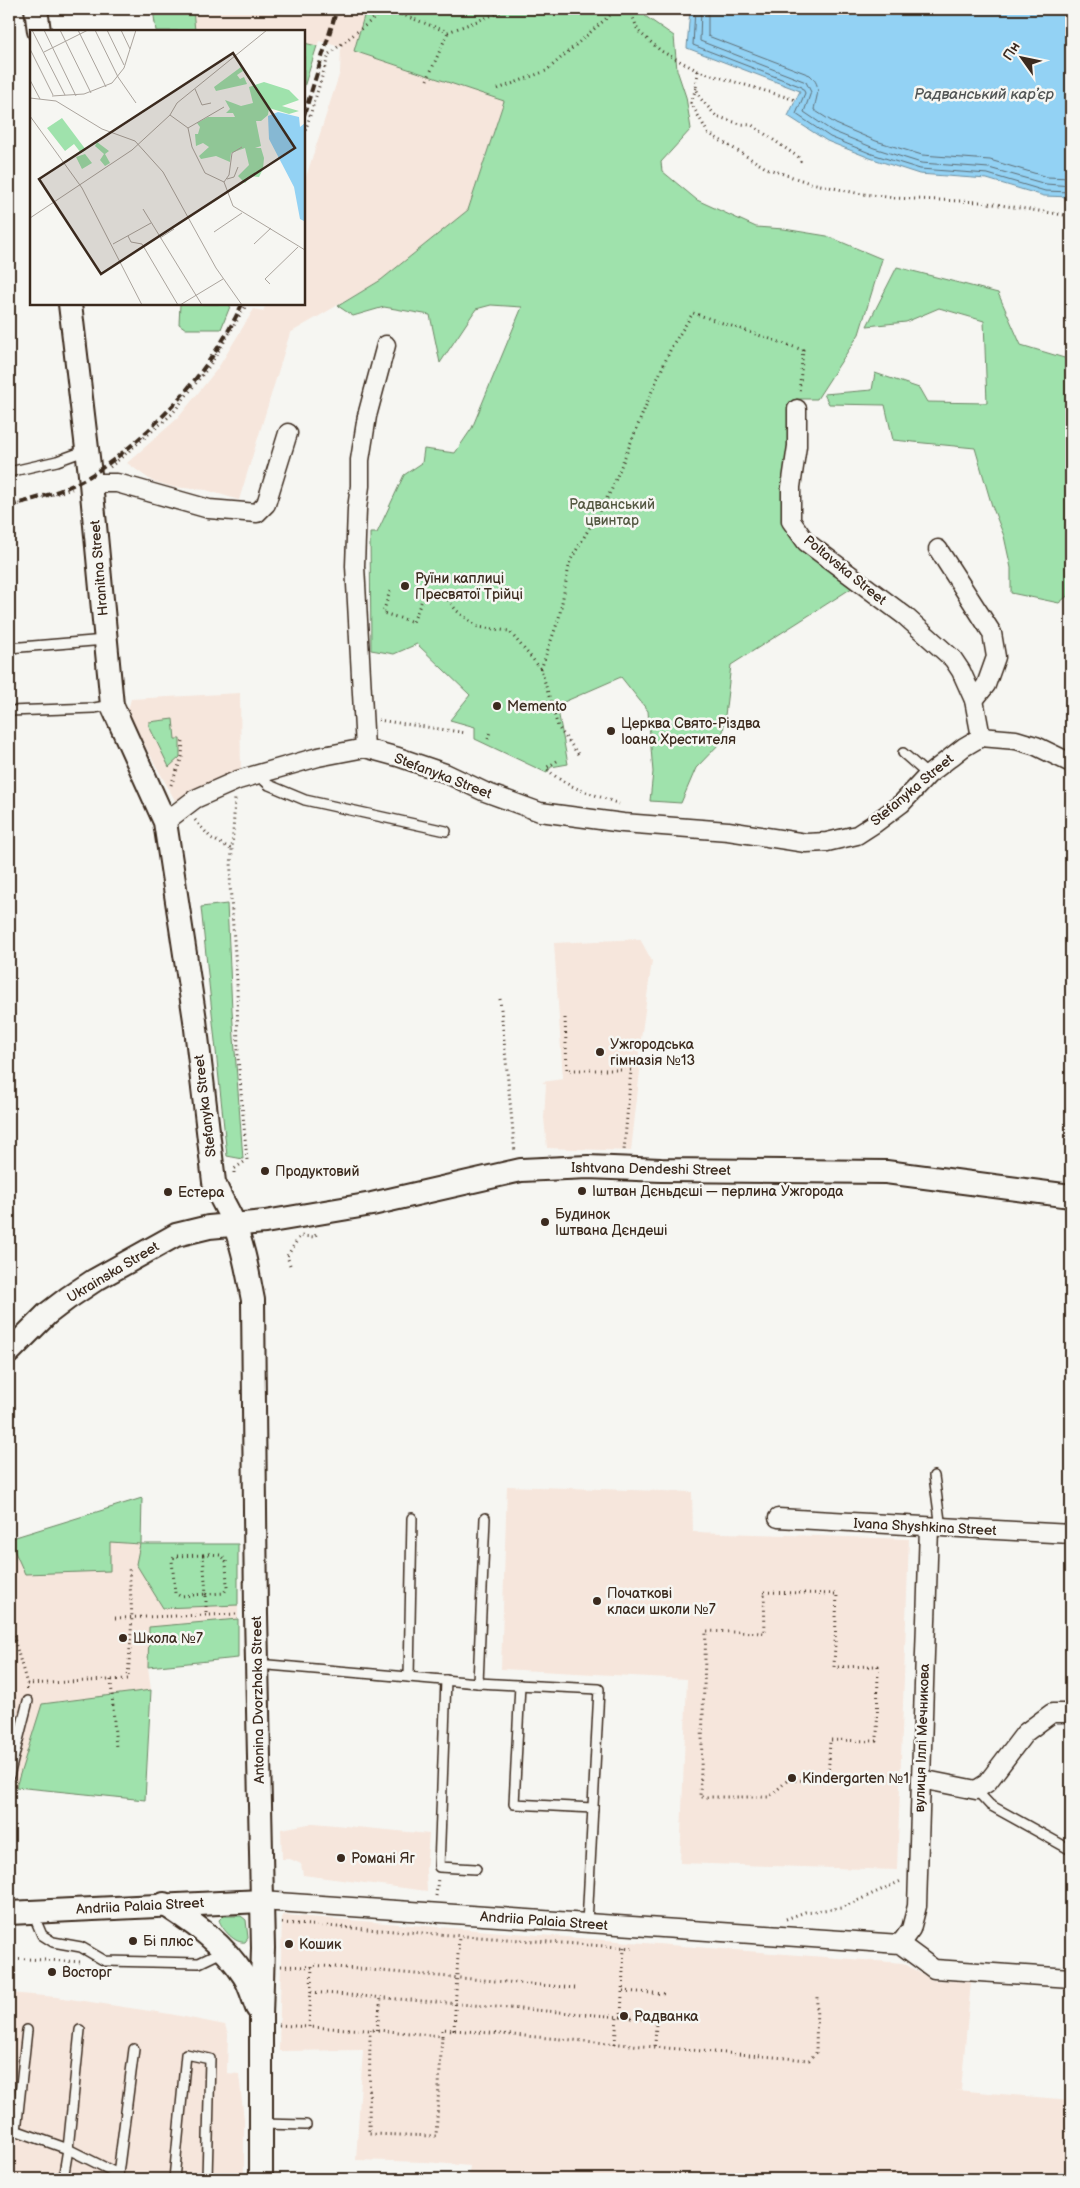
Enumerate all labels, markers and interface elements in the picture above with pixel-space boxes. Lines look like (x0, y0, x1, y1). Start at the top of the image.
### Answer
inset map (30, 30, 305, 305)
north arrow (998, 32, 1048, 82)
text: Пн (999, 39, 1024, 64)
water label: Радванський карʼєр (914, 85, 1055, 104)
park label: Радванський цвинтар (569, 496, 655, 529)
street label: Hranitna Street (86, 519, 112, 617)
street label: Poltavska Street (800, 532, 890, 609)
place label: Руїни каплиці Пресвятої Трійці (415, 570, 523, 603)
marker: Руїни каплиці Пресвятої Трійці (399, 580, 411, 592)
place label: Memento (507, 698, 567, 715)
marker: Memento (491, 700, 503, 712)
place label: Церква Свято-Різдва Іоана Хрестителя (621, 715, 761, 748)
marker: Церква Свято-Різдва Іоана Хрестителя (605, 725, 617, 737)
street label: Stefanyka Street (392, 750, 495, 803)
street label: Stefanyka Street (867, 750, 957, 830)
place label: Ужгородська гімназія №13 (610, 1036, 695, 1069)
marker: Ужгородська гімназія №13 (594, 1046, 606, 1058)
street label: Stefanyka Street (190, 1053, 220, 1158)
street label: Ishtvana Dendeshi Street (571, 1159, 732, 1179)
place label: Продуктовий (275, 1163, 359, 1180)
marker: Продуктовий (259, 1165, 271, 1177)
place label: Іштван Дєньдєші — перлина Ужгорода (592, 1183, 844, 1200)
place label: Естера (178, 1184, 225, 1201)
marker: Іштван Дєньдєші — перлина Ужгорода (576, 1185, 588, 1197)
marker: Естера (162, 1186, 174, 1198)
place label: Будинок Іштвана Дєндеші (555, 1206, 668, 1239)
marker: Будинок Іштвана Дєндеші (539, 1216, 551, 1228)
street label: Ukrainska Street (64, 1237, 163, 1306)
street label: Ivana Shyshkina Street (853, 1515, 998, 1539)
place label: Початкові класи школи №7 (607, 1585, 716, 1618)
marker: Початкові класи школи №7 (591, 1595, 603, 1607)
street label: Antonina Dvorzhaka Street (248, 1615, 268, 1784)
place label: Школа №7 (133, 1630, 203, 1647)
marker: Школа №7 (117, 1632, 129, 1644)
street label: вулиця Іллі Мечникова (911, 1663, 933, 1813)
place label: Kindergarten №1 (802, 1770, 909, 1787)
marker: Kindergarten №1 (786, 1772, 798, 1784)
place label: Романі Яг (351, 1850, 416, 1867)
marker: Романі Яг (335, 1852, 347, 1864)
street label: Andriia Palaia Street (76, 1894, 205, 1918)
street label: Andriia Palaia Street (480, 1908, 609, 1934)
place label: Бі плюс (143, 1933, 193, 1950)
marker: Бі плюс (127, 1935, 139, 1947)
place label: Кошик (299, 1936, 342, 1953)
marker: Кошик (283, 1938, 295, 1950)
place label: Восторг (62, 1964, 113, 1981)
marker: Восторг (46, 1966, 58, 1978)
place label: Радванка (634, 2008, 699, 2025)
marker: Радванка (618, 2010, 630, 2022)

